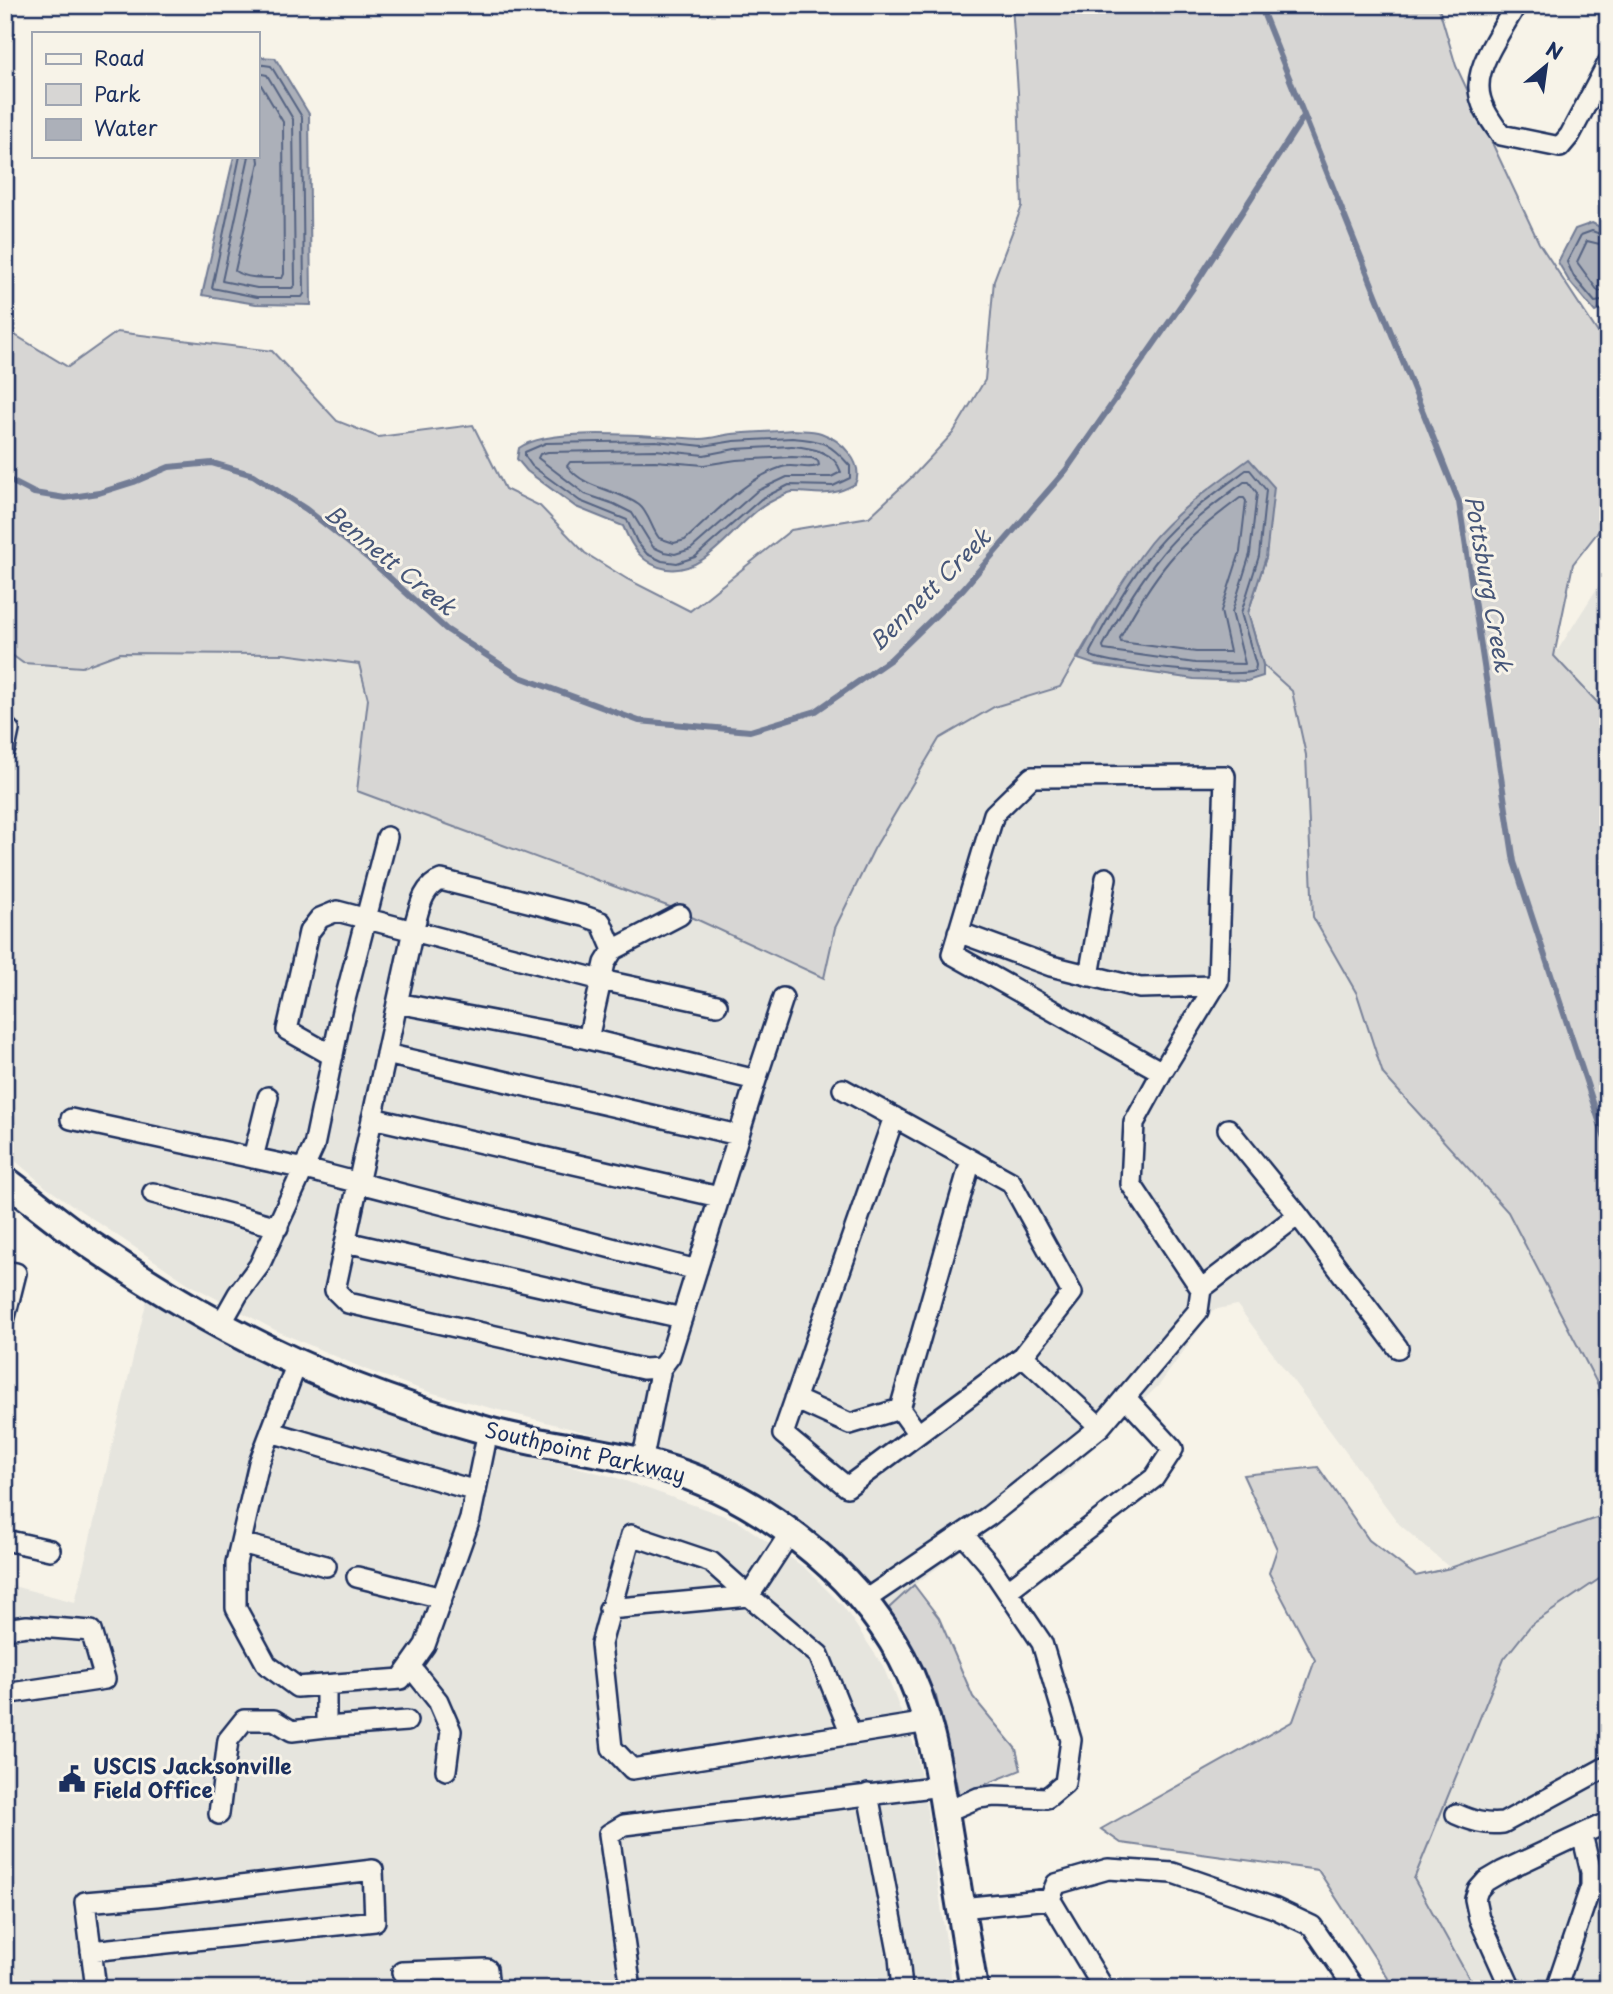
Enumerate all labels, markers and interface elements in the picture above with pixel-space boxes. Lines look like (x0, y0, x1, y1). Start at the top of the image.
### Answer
legend (32, 32, 259, 158)
north arrow (1512, 32, 1582, 102)
text: N (1541, 34, 1568, 66)
text: Road (94, 41, 145, 73)
text: Park (94, 77, 141, 109)
text: Water (94, 111, 158, 143)
water label: Pottsburg Creek (1457, 493, 1522, 676)
water label: Bennett Creek (318, 495, 465, 624)
water label: Bennett Creek (860, 519, 999, 658)
street label: Southpoint Parkway (482, 1412, 689, 1490)
place label: USCIS Jacksonville Field Office (93, 1749, 292, 1805)
public building icon: USCIS Jacksonville Field Office (57, 1764, 87, 1794)

